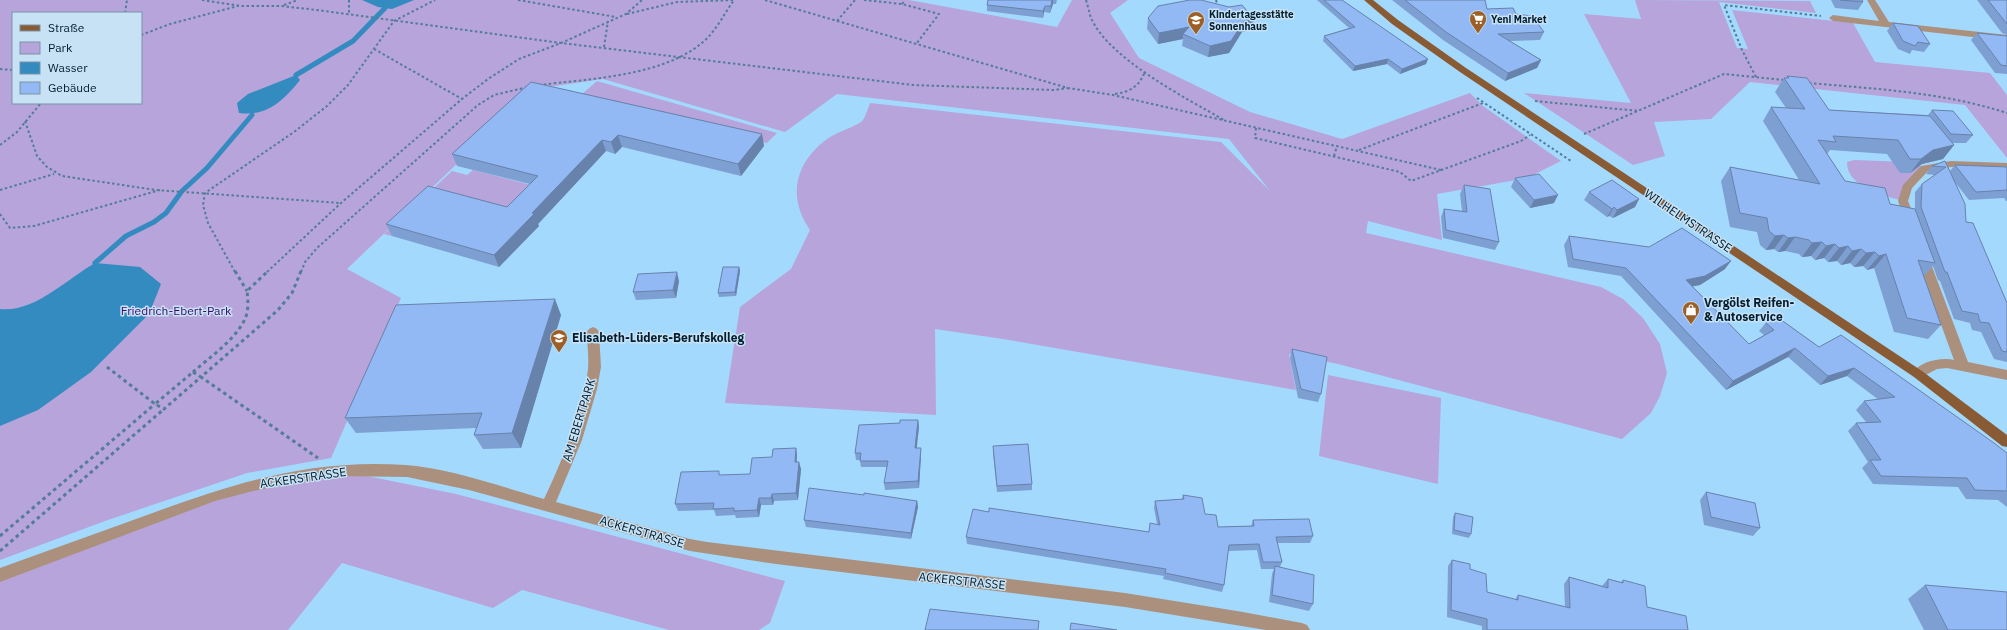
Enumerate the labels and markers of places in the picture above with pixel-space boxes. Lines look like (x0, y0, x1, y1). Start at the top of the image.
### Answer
place label: Kindertagesstätte Sonnenhaus (1209, 8, 1294, 33)
supermarket icon: Yeni Market (1468, 9, 1488, 34)
school or university icon: Kindertagesstätte Sonnenhaus (1186, 10, 1206, 35)
place label: Yeni Market (1491, 13, 1547, 26)
place label: Vergölst Reifen- & Autoservice (1704, 295, 1794, 324)
shop icon: Vergölst Reifen- & Autoservice (1681, 300, 1701, 325)
school or university icon: Elisabeth-Lüders-Berufskolleg (549, 328, 569, 353)
place label: Elisabeth-Lüders-Berufskolleg (572, 330, 744, 345)

